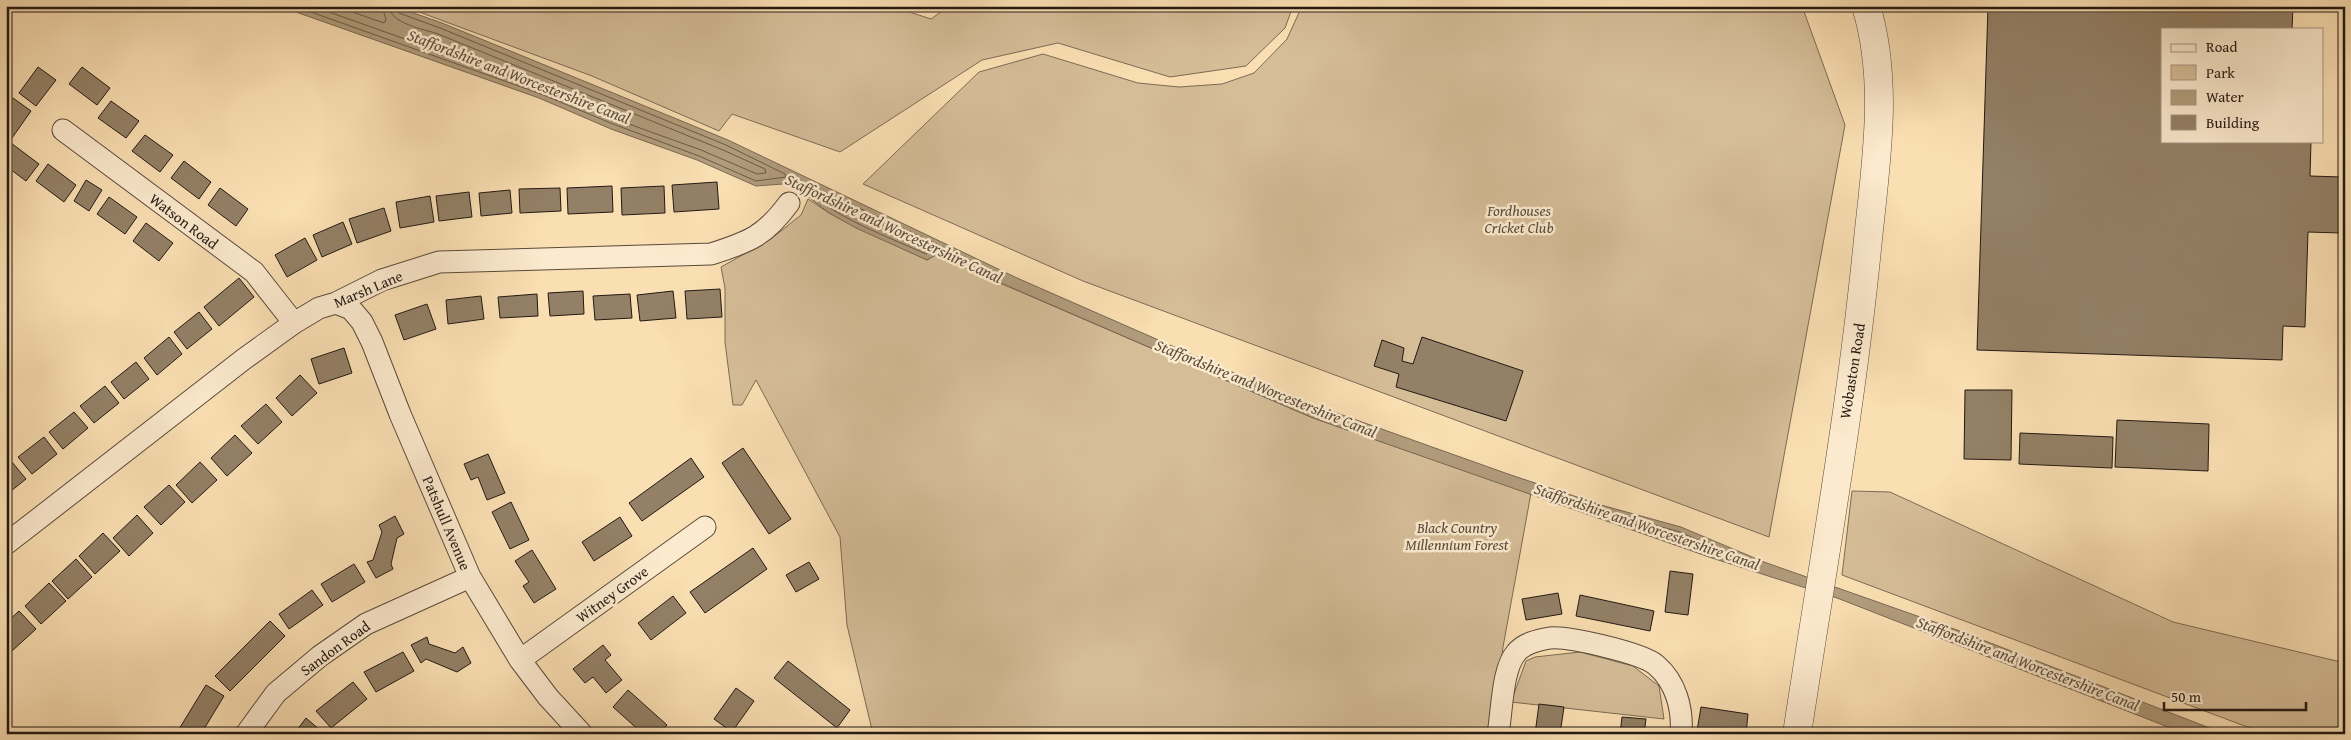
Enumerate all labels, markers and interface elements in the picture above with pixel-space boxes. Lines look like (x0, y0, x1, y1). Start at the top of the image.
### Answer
water label: Staffordshire and Worcestershire Canal (404, 22, 634, 130)
legend (2161, 28, 2324, 142)
text: Road (2206, 36, 2237, 57)
text: Park (2206, 62, 2235, 83)
text: Water (2206, 86, 2244, 107)
text: Building (2206, 112, 2260, 133)
water label: Staffordshire and Worcestershire Canal (782, 167, 1007, 289)
street label: Watson Road (145, 188, 223, 254)
park label: Fordhouses Cricket Club (1484, 200, 1554, 238)
street label: Marsh Lane (330, 265, 406, 313)
street label: Wobaston Road (1834, 322, 1870, 420)
water label: Staffordshire and Worcestershire Canal (1152, 332, 1380, 444)
street label: Patshull Avenue (418, 473, 476, 573)
water label: Staffordshire and Worcestershire Canal (1531, 476, 1763, 576)
park label: Black Country Millennium Forest (1405, 517, 1509, 555)
street label: Witney Grove (572, 561, 652, 627)
water label: Staffordshire and Worcestershire Canal (1913, 609, 2143, 717)
street label: Sandon Road (296, 616, 374, 680)
scale bar (2164, 680, 2306, 712)
text: 50 m (2171, 686, 2202, 707)

